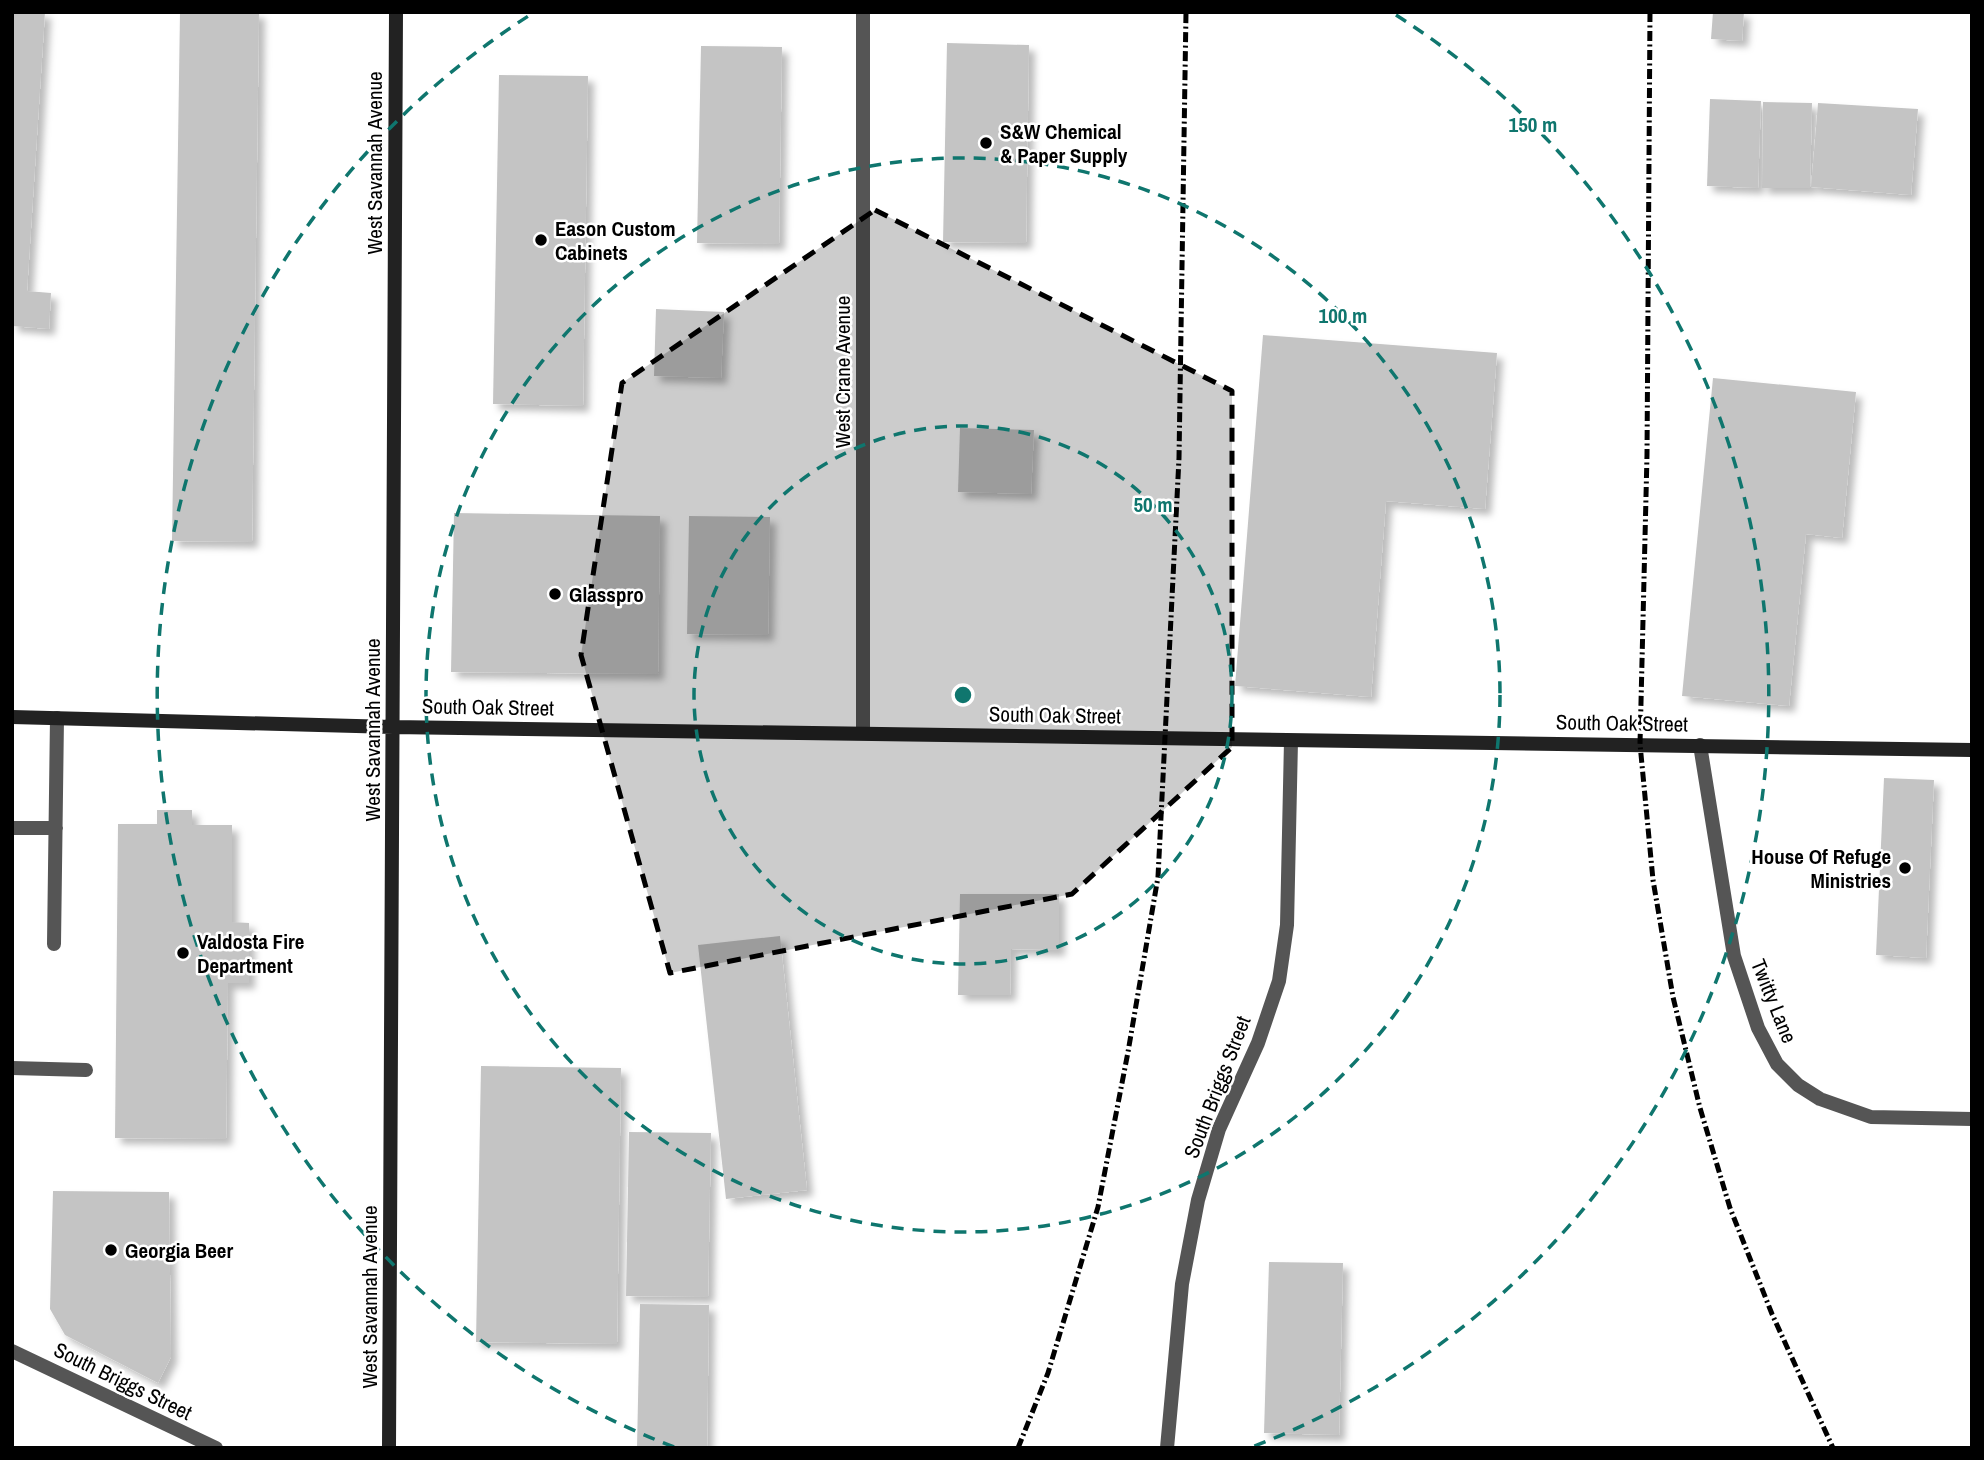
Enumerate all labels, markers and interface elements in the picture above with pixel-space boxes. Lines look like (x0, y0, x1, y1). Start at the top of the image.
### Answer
street label: West Savannah Avenue (360, 71, 389, 255)
text: 150 m (1509, 110, 1557, 139)
place label: S&W Chemical & Paper Supply (1000, 117, 1128, 170)
marker: S&W Chemical & Paper Supply (978, 135, 994, 151)
place label: Eason Custom Cabinets (555, 214, 676, 267)
marker: Eason Custom Cabinets (533, 232, 549, 248)
street label: West Crane Avenue (828, 296, 857, 448)
text: 100 m (1319, 301, 1367, 330)
text: 50 m (1133, 490, 1173, 519)
place label: Glasspro (569, 580, 644, 609)
marker: Glasspro (547, 586, 563, 602)
street label: West Savannah Avenue (358, 638, 387, 822)
centre of rings (951, 683, 975, 707)
street label: South Oak Street (422, 691, 555, 723)
street label: South Oak Street (989, 699, 1122, 731)
street label: South Oak Street (1556, 707, 1689, 739)
place label: House Of Refuge Ministries (1751, 842, 1891, 895)
marker: House Of Refuge Ministries (1897, 860, 1913, 876)
place label: Valdosta Fire Department (197, 927, 304, 980)
marker: Valdosta Fire Department (175, 945, 191, 961)
street label: Twitty Lane (1744, 955, 1804, 1047)
street label: South Briggs Street (1177, 1011, 1258, 1162)
street label: West Savannah Avenue (355, 1205, 384, 1389)
place label: Georgia Beer (125, 1236, 233, 1265)
marker: Georgia Beer (103, 1242, 119, 1258)
street label: South Briggs Street (49, 1335, 197, 1427)

